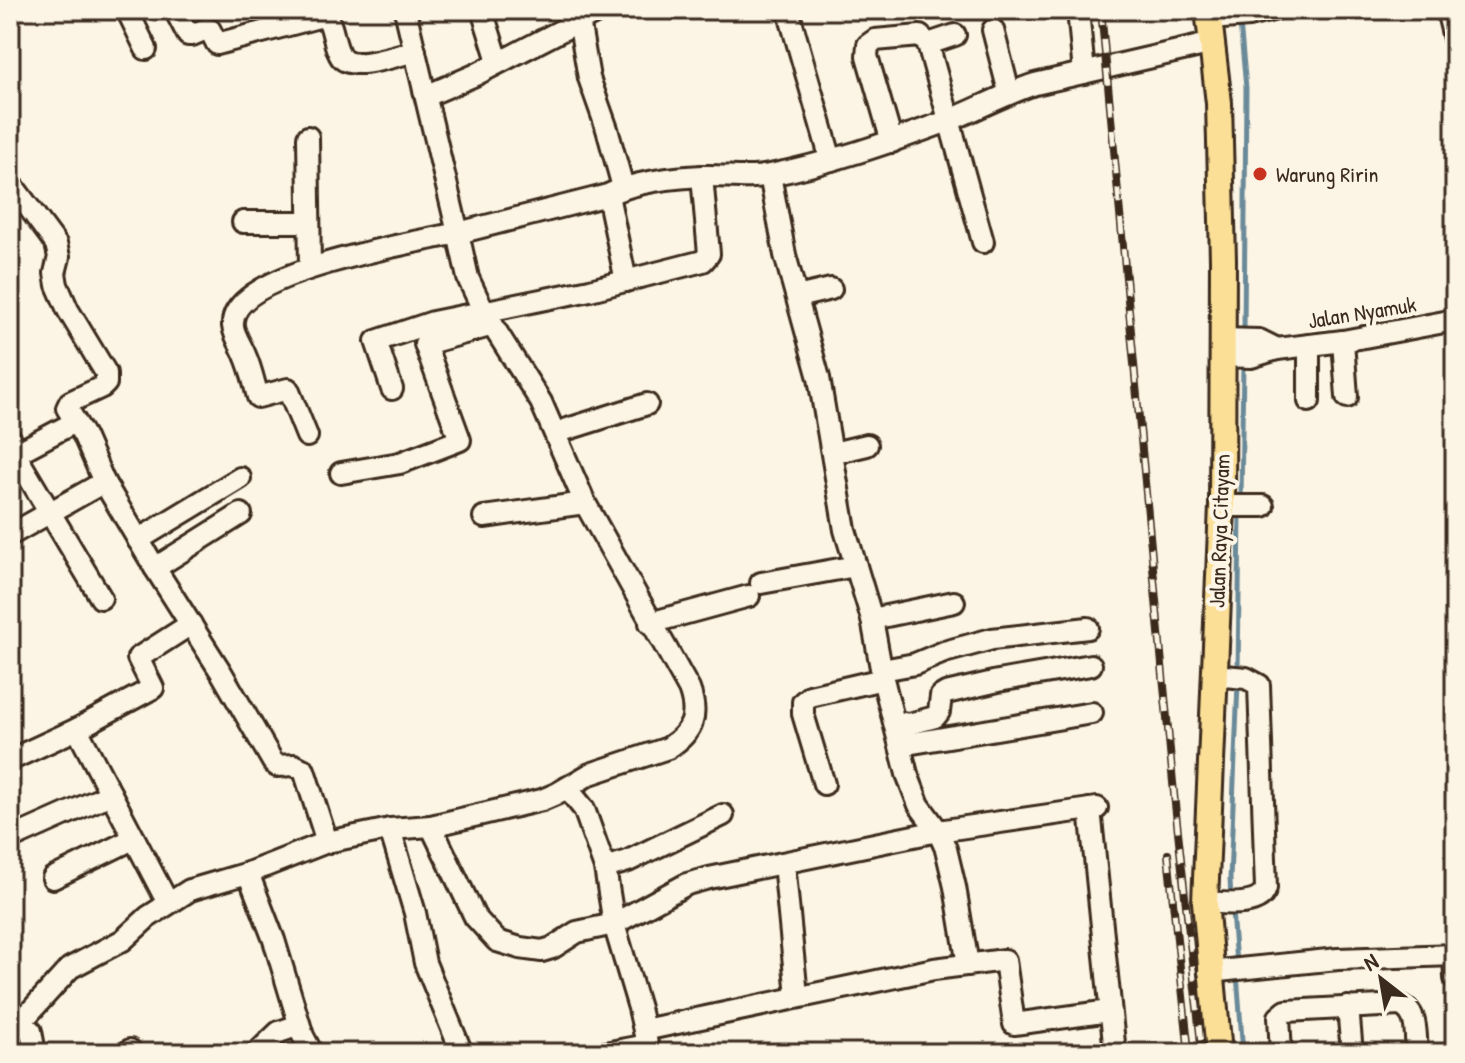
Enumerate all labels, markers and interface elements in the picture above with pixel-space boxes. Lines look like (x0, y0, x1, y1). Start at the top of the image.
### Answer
place label: Warung Ririn (1276, 159, 1379, 189)
marker: Warung Ririn (1251, 165, 1269, 183)
street label: Jalan Nyamuk (1306, 289, 1418, 335)
street label: Jalan Raya Citayam (1201, 454, 1237, 608)
north arrow (1341, 939, 1421, 1019)
text: N (1358, 946, 1384, 978)

